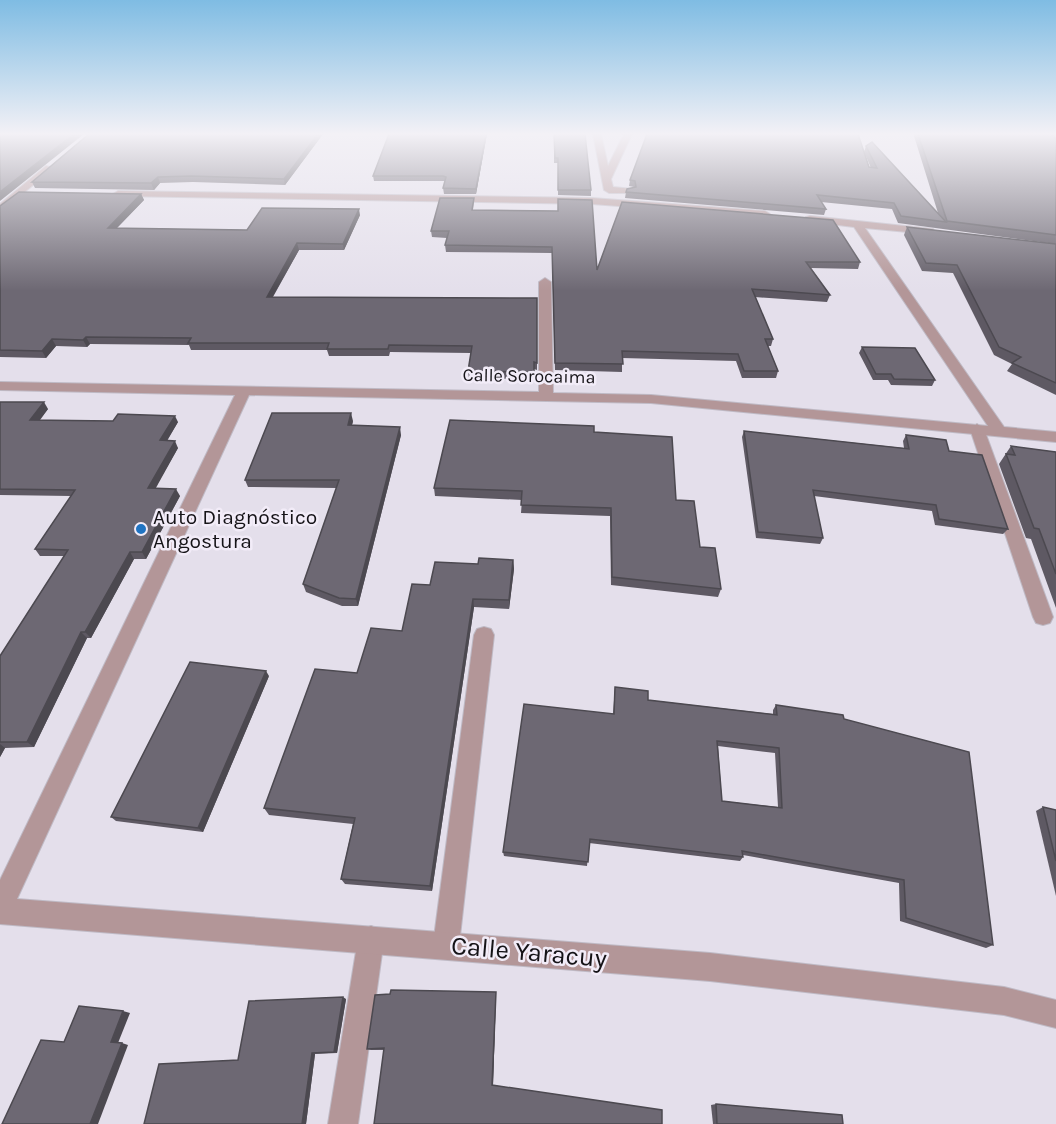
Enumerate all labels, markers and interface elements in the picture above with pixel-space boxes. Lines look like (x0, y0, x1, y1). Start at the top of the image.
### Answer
street label: Calle Sorocaima (462, 364, 596, 388)
place label: Auto Diagnóstico Angostura (153, 505, 317, 553)
marker: Auto Diagnóstico Angostura (134, 522, 148, 536)
street label: Calle Yaracuy (450, 930, 608, 974)

